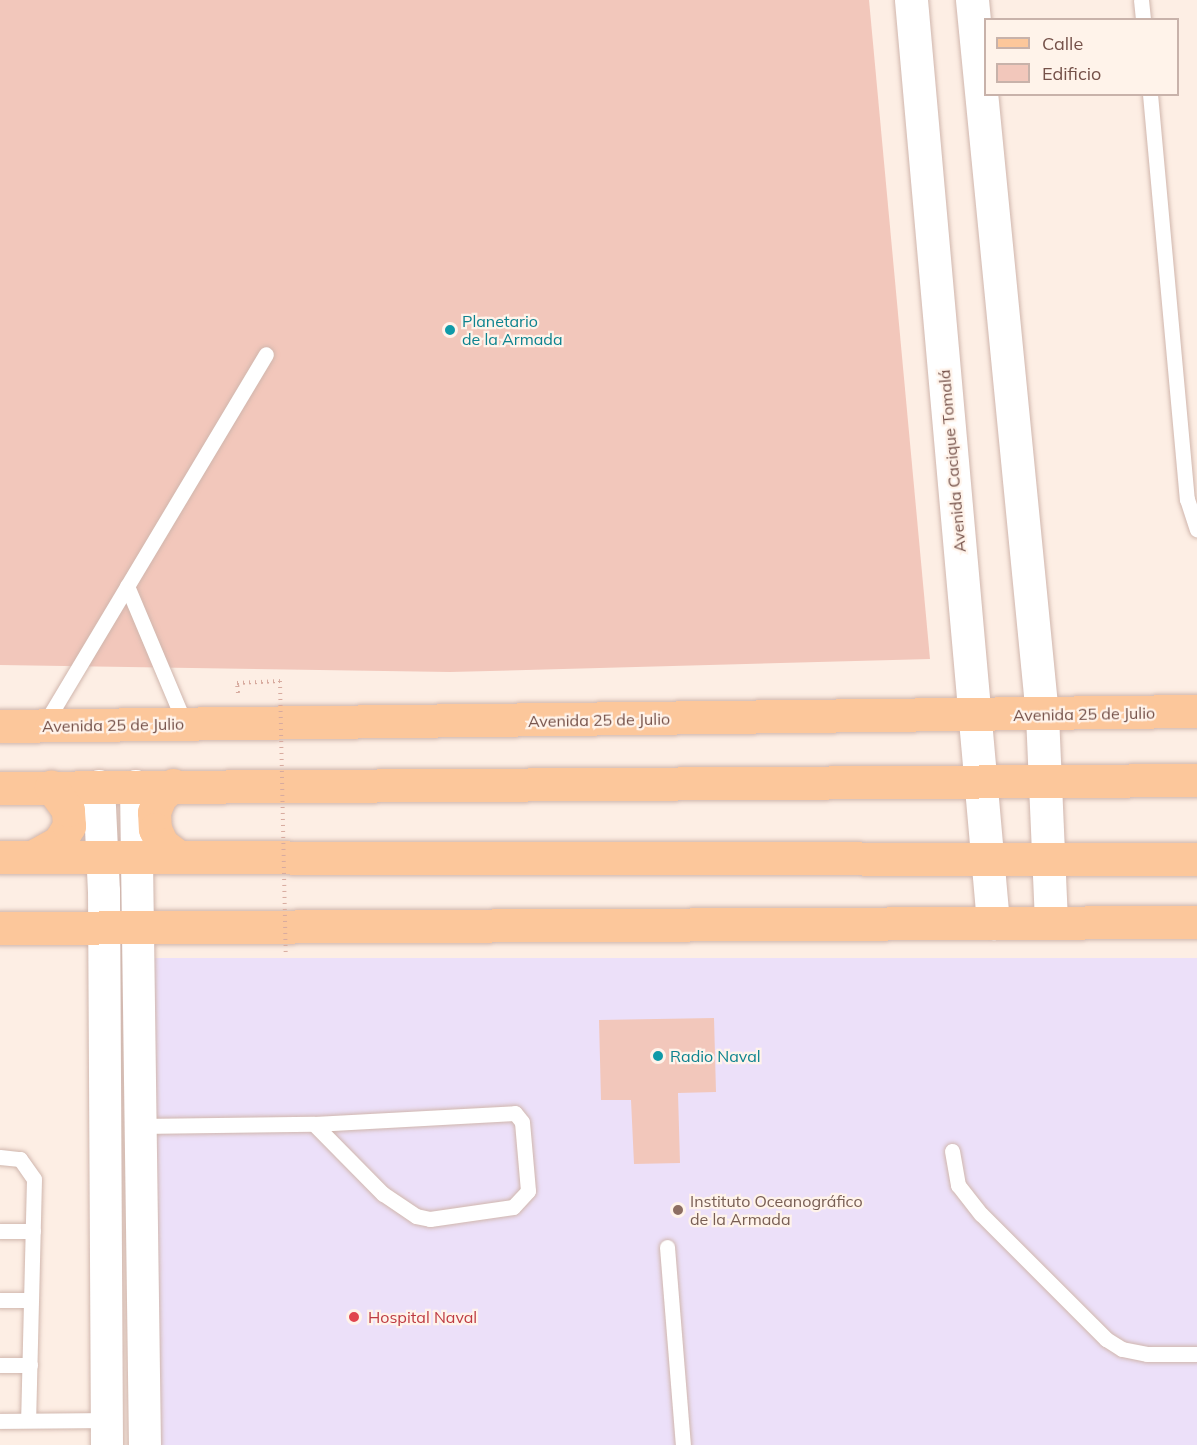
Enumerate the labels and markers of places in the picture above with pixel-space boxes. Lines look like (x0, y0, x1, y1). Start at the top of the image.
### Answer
place label: Planetario de la Armada (462, 311, 562, 349)
marker: Planetario de la Armada (443, 323, 457, 337)
place label: Radio Naval (670, 1046, 761, 1066)
marker: Radio Naval (651, 1049, 665, 1063)
place label: Instituto Oceanográfico de la Armada (690, 1191, 863, 1229)
marker: Instituto Oceanográfico de la Armada (671, 1203, 685, 1217)
place label: Hospital Naval (368, 1307, 477, 1327)
marker: Hospital Naval (345, 1308, 363, 1326)

